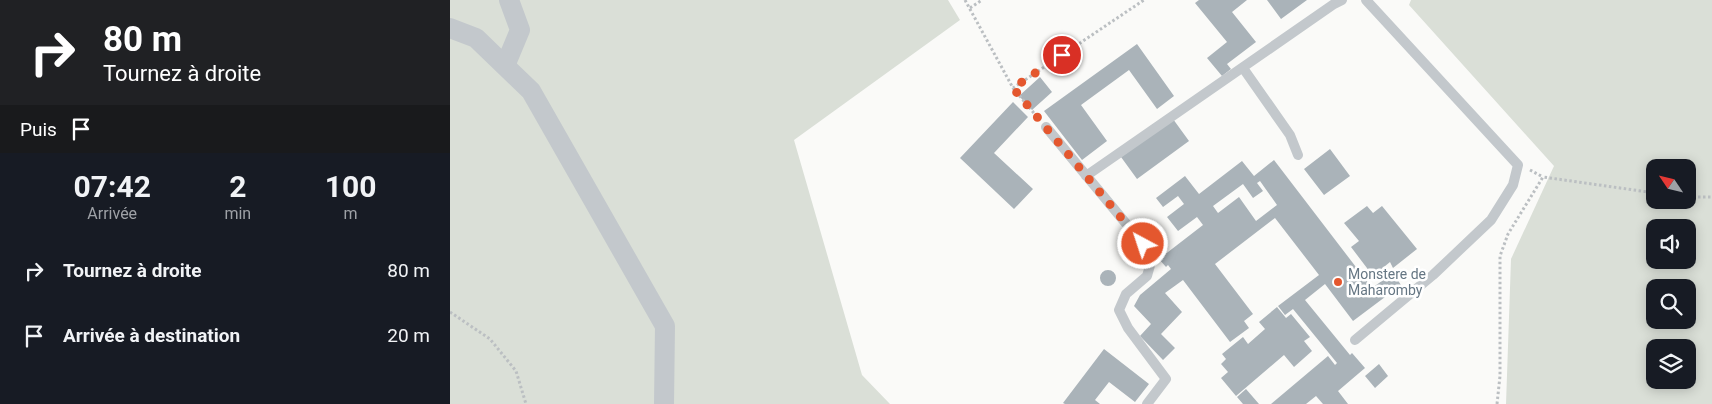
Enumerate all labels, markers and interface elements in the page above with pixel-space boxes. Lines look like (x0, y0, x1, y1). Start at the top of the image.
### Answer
text: 80 m (103, 19, 182, 60)
icon: right (20, 20, 85, 85)
pin (1041, 34, 1083, 76)
icon: arrive (1048, 41, 1076, 69)
text: Tournez à droite (103, 61, 261, 86)
icon: arrive (67, 115, 95, 143)
text: Puis (20, 118, 57, 141)
north arrow (1646, 159, 1696, 209)
map controls (1646, 159, 1696, 389)
text: 07:42 (74, 169, 151, 204)
text: 2 (229, 169, 246, 204)
text: 100 (325, 169, 376, 204)
text: Arrivée (87, 204, 137, 223)
text: min (224, 204, 251, 223)
text: m (344, 204, 358, 223)
position arrow (1116, 217, 1168, 269)
button: sound (1646, 219, 1696, 269)
icon: right (20, 257, 48, 285)
text: Tournez à droite (63, 259, 202, 282)
text: 80 m (387, 259, 430, 282)
place label: Monstere de Maharomby (1348, 266, 1426, 298)
marker: Monstere de Maharomby (1332, 276, 1344, 288)
button: search (1646, 279, 1696, 329)
icon: arrive (20, 322, 48, 350)
text: Arrivée à destination (63, 324, 240, 347)
text: 20 m (387, 324, 430, 347)
button: layers (1646, 339, 1696, 389)

